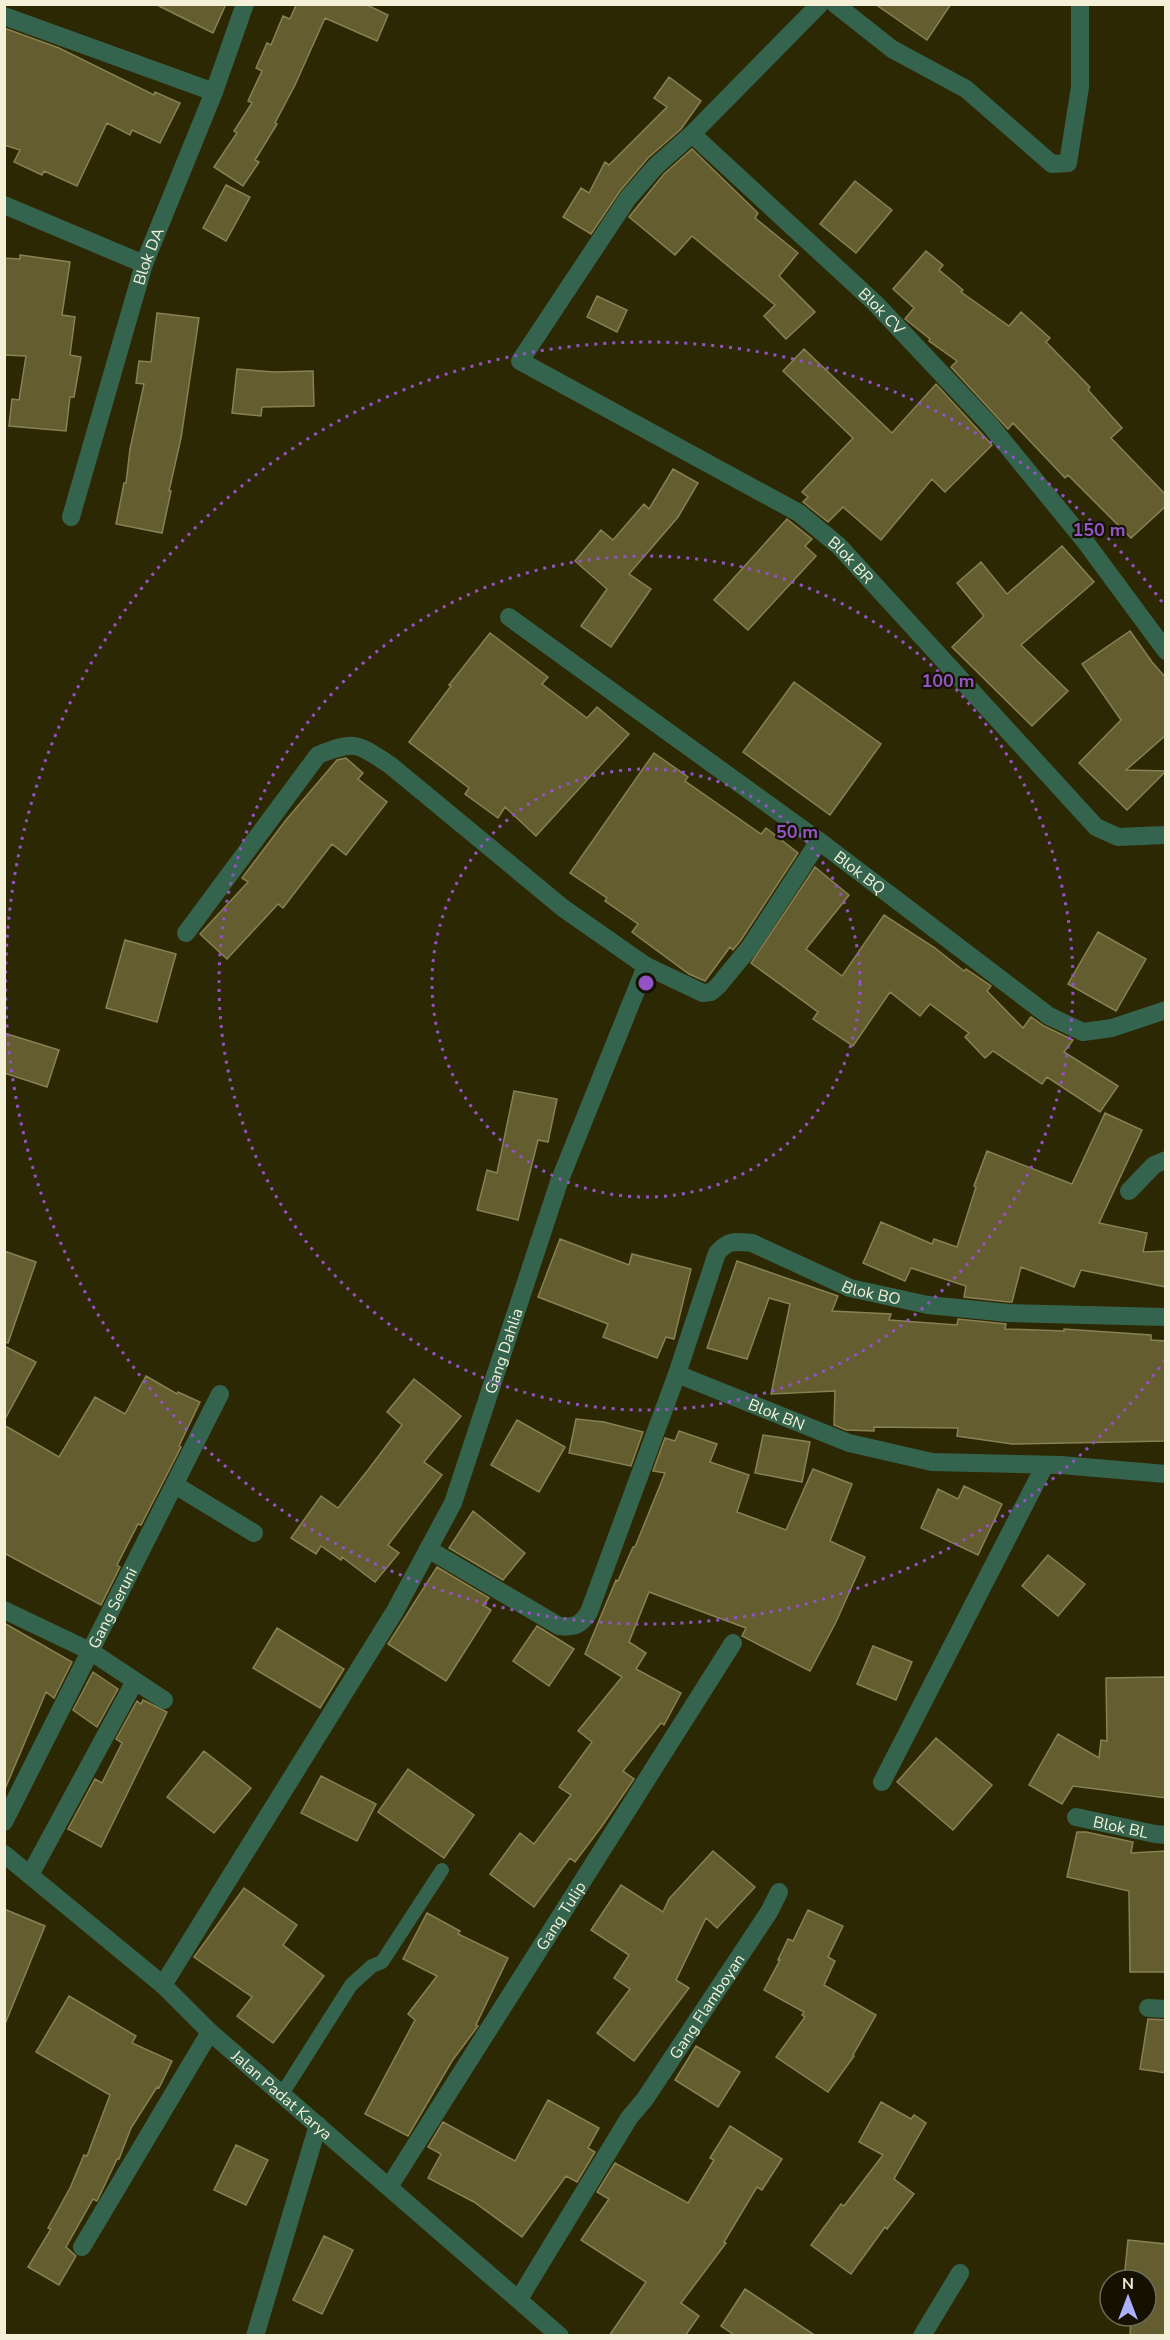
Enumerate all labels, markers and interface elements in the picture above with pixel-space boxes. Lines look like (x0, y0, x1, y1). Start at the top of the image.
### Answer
street label: Blok DA (128, 224, 170, 288)
street label: Blok CV (853, 283, 910, 341)
text: 150 m (1072, 518, 1126, 542)
street label: Blok BR (823, 531, 878, 589)
text: 100 m (921, 669, 975, 693)
text: 50 m (776, 820, 818, 844)
street label: Blok BQ (829, 846, 890, 900)
centre of rings (636, 973, 656, 993)
street label: Blok BO (838, 1276, 903, 1311)
street label: Gang Dahlia (480, 1305, 529, 1397)
street label: Blok BN (745, 1394, 808, 1436)
street label: Gang Seruni (83, 1564, 143, 1653)
street label: Blok BL (1091, 1811, 1151, 1844)
street label: Gang Tulip (531, 1877, 592, 1955)
street label: Gang Flamboyan (664, 1950, 750, 2064)
street label: Jalan Padat Karya (225, 2045, 337, 2145)
north arrow (1098, 2268, 1158, 2328)
text: N (1122, 2273, 1134, 2295)

